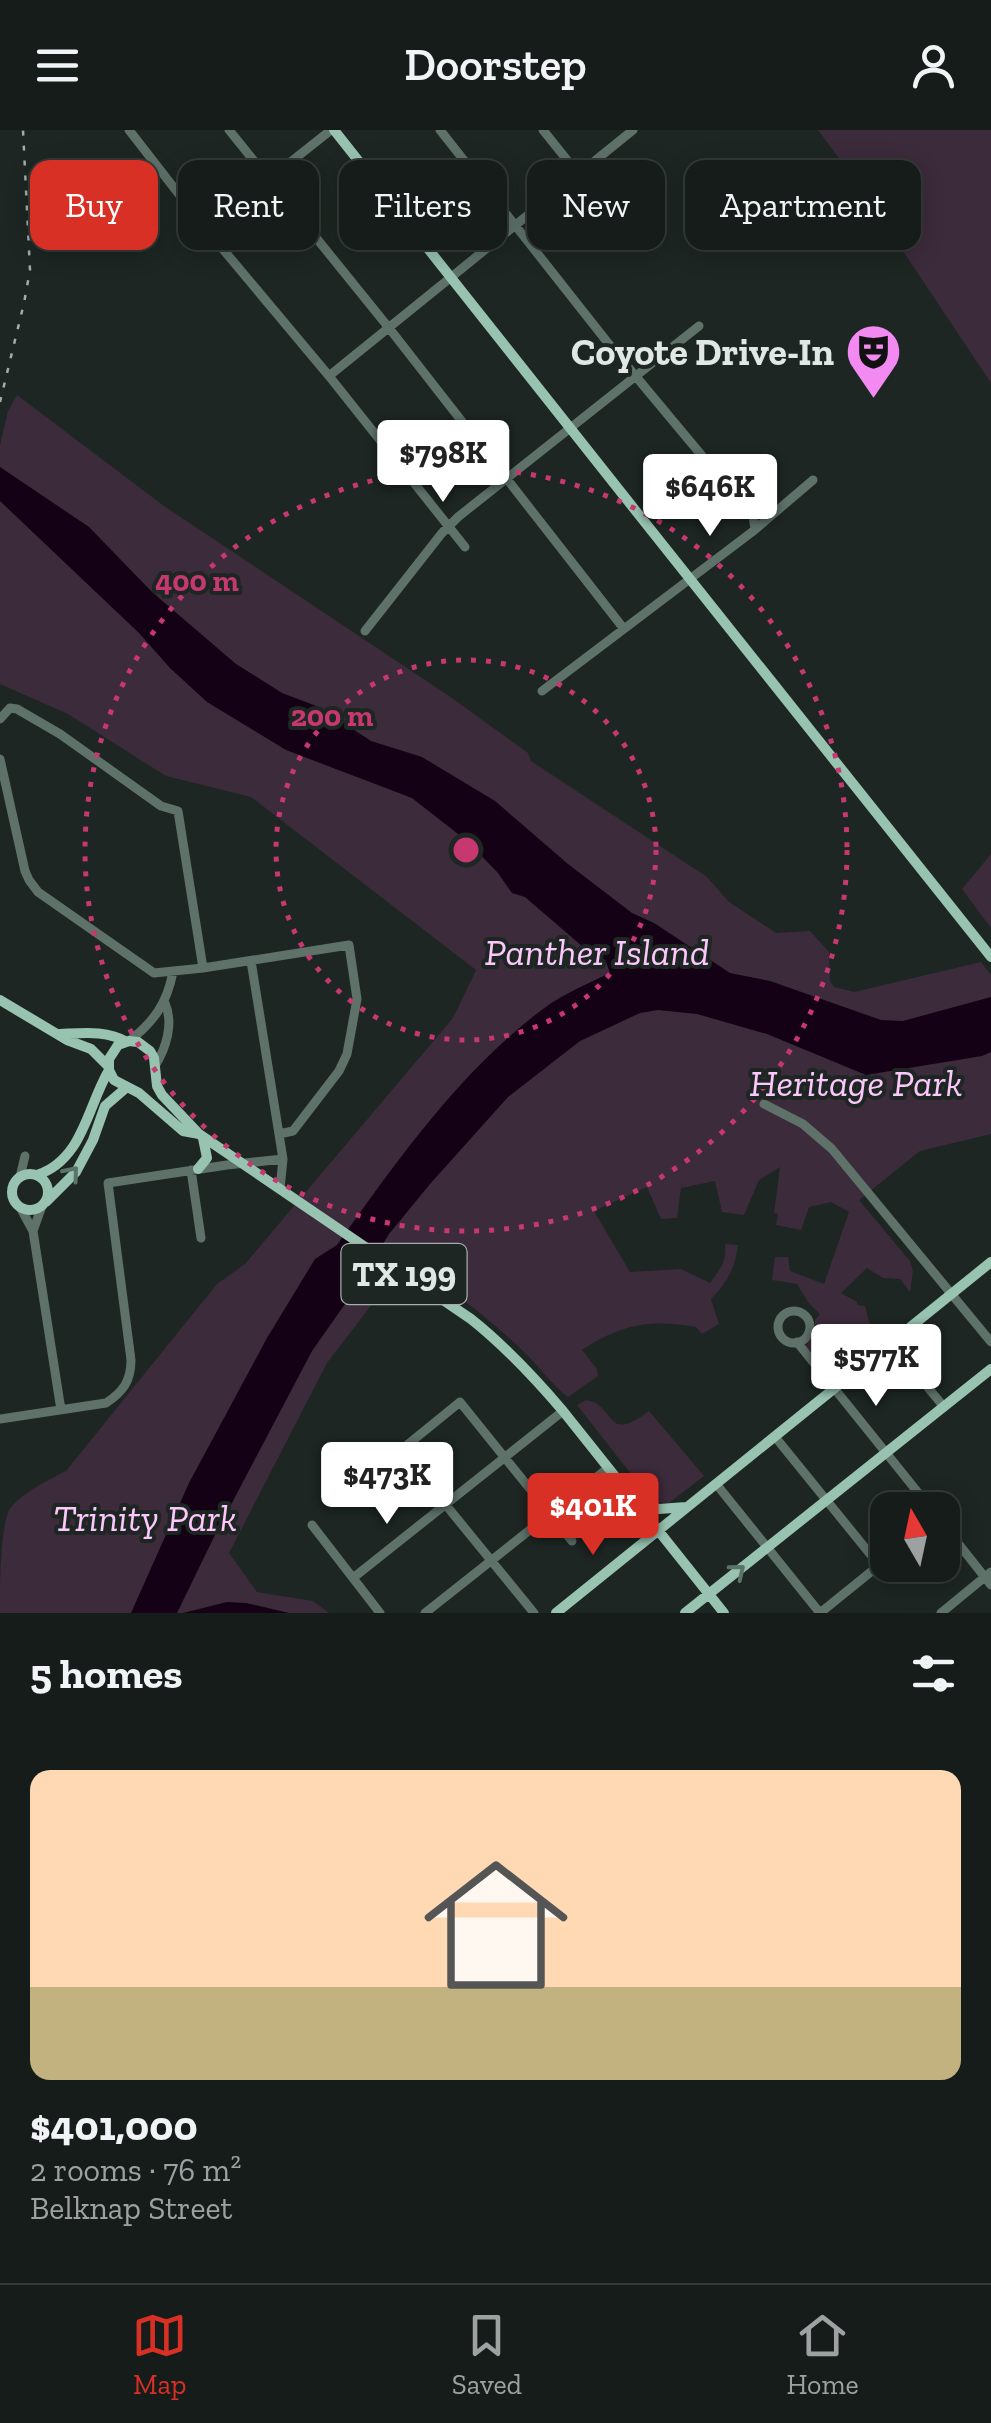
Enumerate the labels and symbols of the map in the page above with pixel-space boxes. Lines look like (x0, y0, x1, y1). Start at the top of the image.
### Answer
theatre icon: Coyote Drive-In (843, 322, 903, 401)
place label: Coyote Drive-In (571, 329, 834, 375)
pin: $798K (373, 420, 513, 505)
pin: $646K (640, 454, 780, 539)
text: 400 m (155, 563, 239, 599)
text: 200 m (291, 698, 373, 734)
centre of rings (448, 832, 484, 868)
park label: Panther Island (485, 929, 709, 975)
park label: Heritage Park (750, 1060, 962, 1106)
one-way arrow (60, 1167, 78, 1185)
road number: TX 199 (342, 1244, 466, 1304)
pin: $577K (806, 1324, 946, 1409)
pin: $473K (317, 1442, 457, 1527)
pin: $401K (523, 1473, 663, 1558)
north arrow (870, 1492, 960, 1582)
park label: Trinity Park (53, 1495, 237, 1541)
one-way arrow (727, 1565, 745, 1583)

